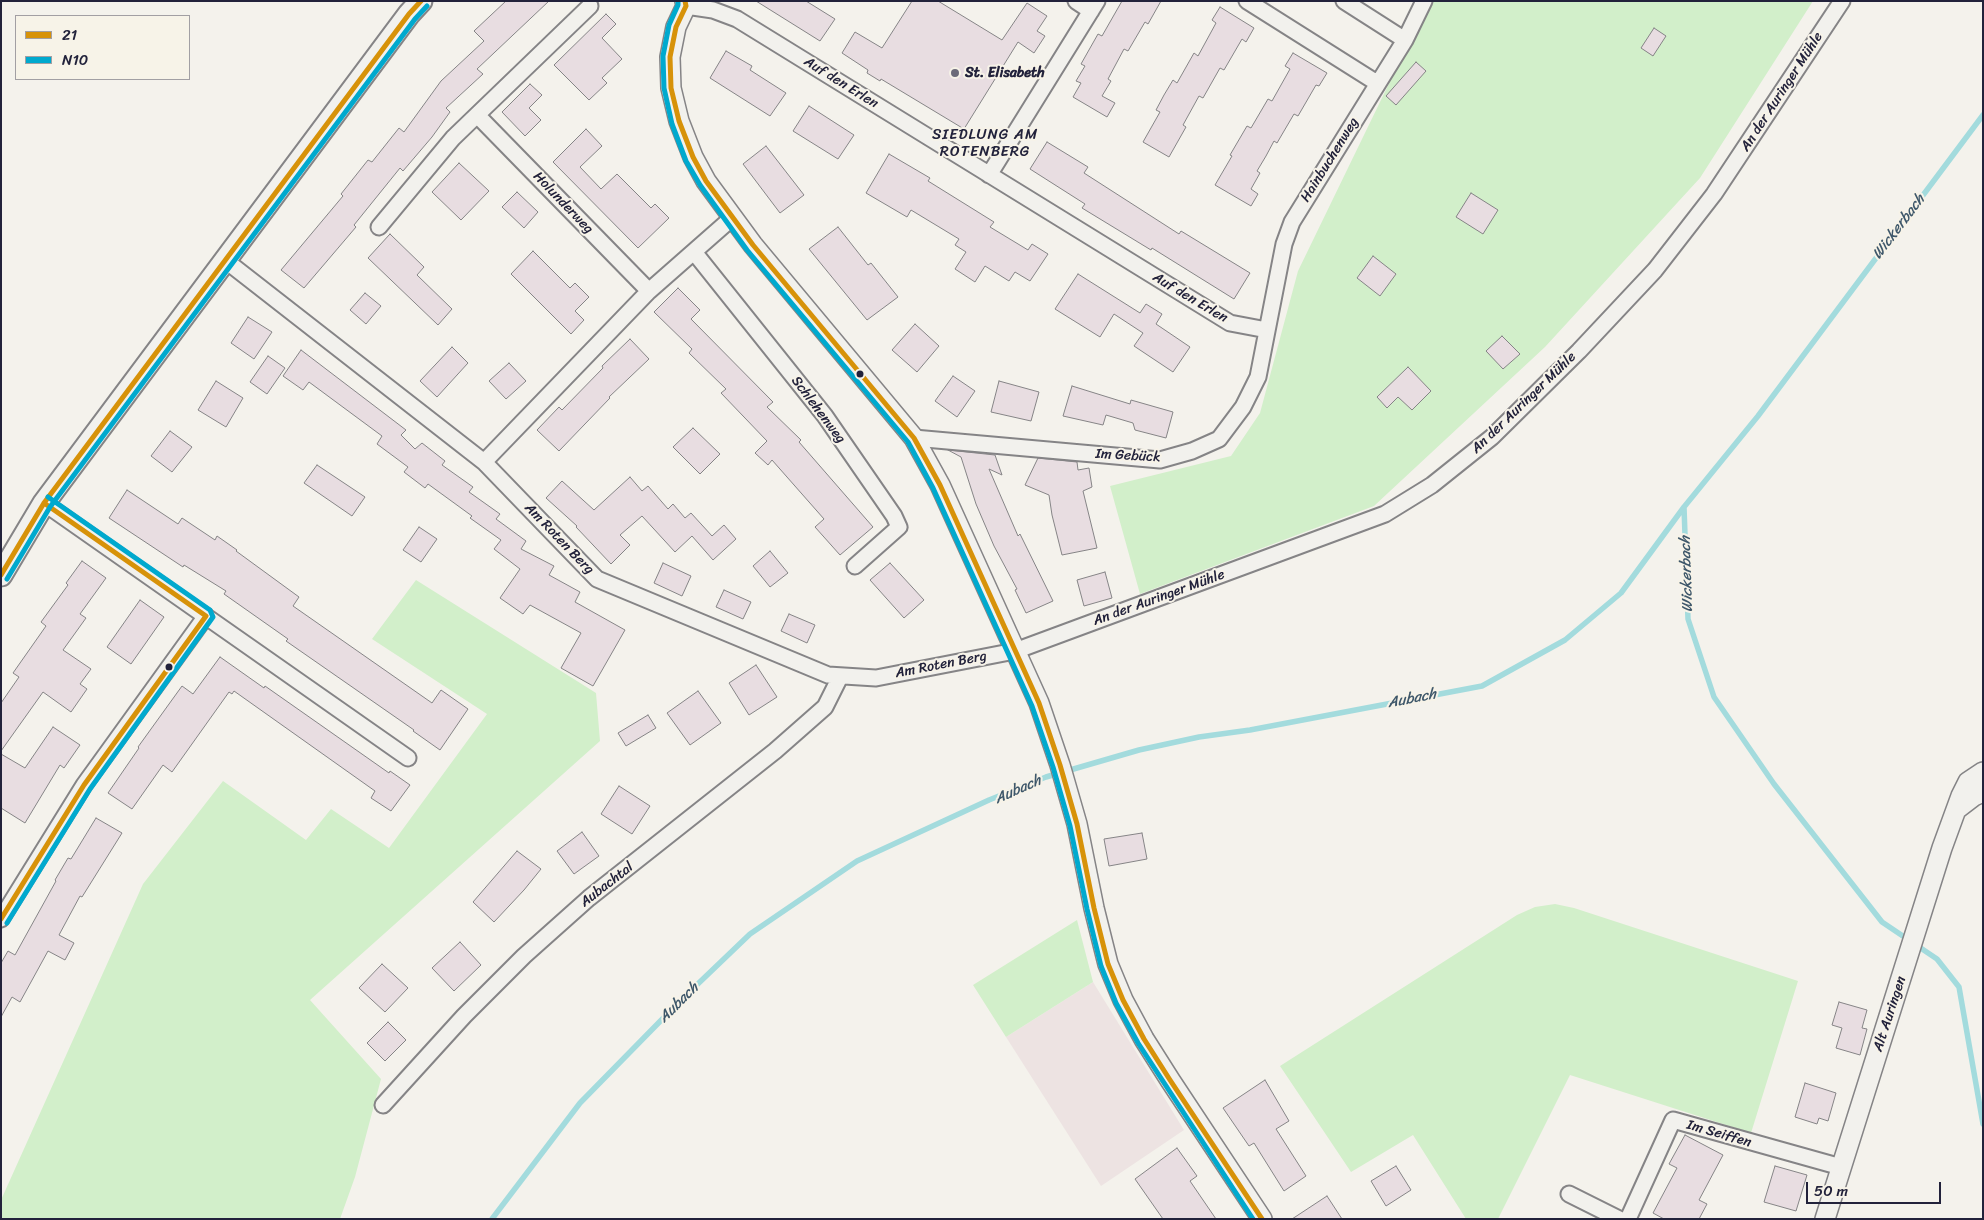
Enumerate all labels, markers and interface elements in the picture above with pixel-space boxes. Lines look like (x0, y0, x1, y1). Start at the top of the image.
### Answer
legend (15, 15, 190, 80)
text: 21 (62, 22, 77, 48)
street label: An der Auringer Mühle (1737, 29, 1827, 155)
text: N10 (62, 47, 88, 73)
street label: Auf den Erlen (801, 53, 881, 113)
place label: St. Elisabeth (965, 65, 1045, 81)
marker: St. Elisabeth (949, 67, 961, 79)
street label: Hainbuchenweg (1297, 115, 1363, 205)
district label: SIEDLUNG AM ROTENBERG (931, 126, 1039, 161)
street label: Holunderweg (529, 168, 597, 238)
water label: Wickerbach (1869, 191, 1929, 263)
street label: Auf den Erlen (1149, 269, 1231, 327)
street label: An der Auringer Mühle (1468, 349, 1580, 457)
unlabelled marker (855, 369, 865, 379)
street label: Schlehenweg (787, 373, 849, 447)
street label: Im Gebück (1095, 446, 1161, 466)
street label: Am Roten Berg (521, 500, 597, 578)
water label: Wickerbach (1677, 536, 1697, 612)
street label: An der Auringer Mühle (1091, 566, 1227, 630)
street label: Am Roten Berg (894, 648, 988, 682)
unlabelled marker (164, 662, 174, 672)
water label: Aubach (1386, 685, 1438, 713)
water label: Aubach (992, 772, 1044, 808)
street label: Aubachtal (577, 859, 637, 911)
street label: Alt Auringen (1870, 974, 1910, 1054)
water label: Aubach (655, 979, 703, 1027)
street label: Im Seiffen (1685, 1117, 1753, 1151)
scale bar (1809, 1172, 1944, 1204)
text: 50 m (1814, 1178, 1848, 1204)

